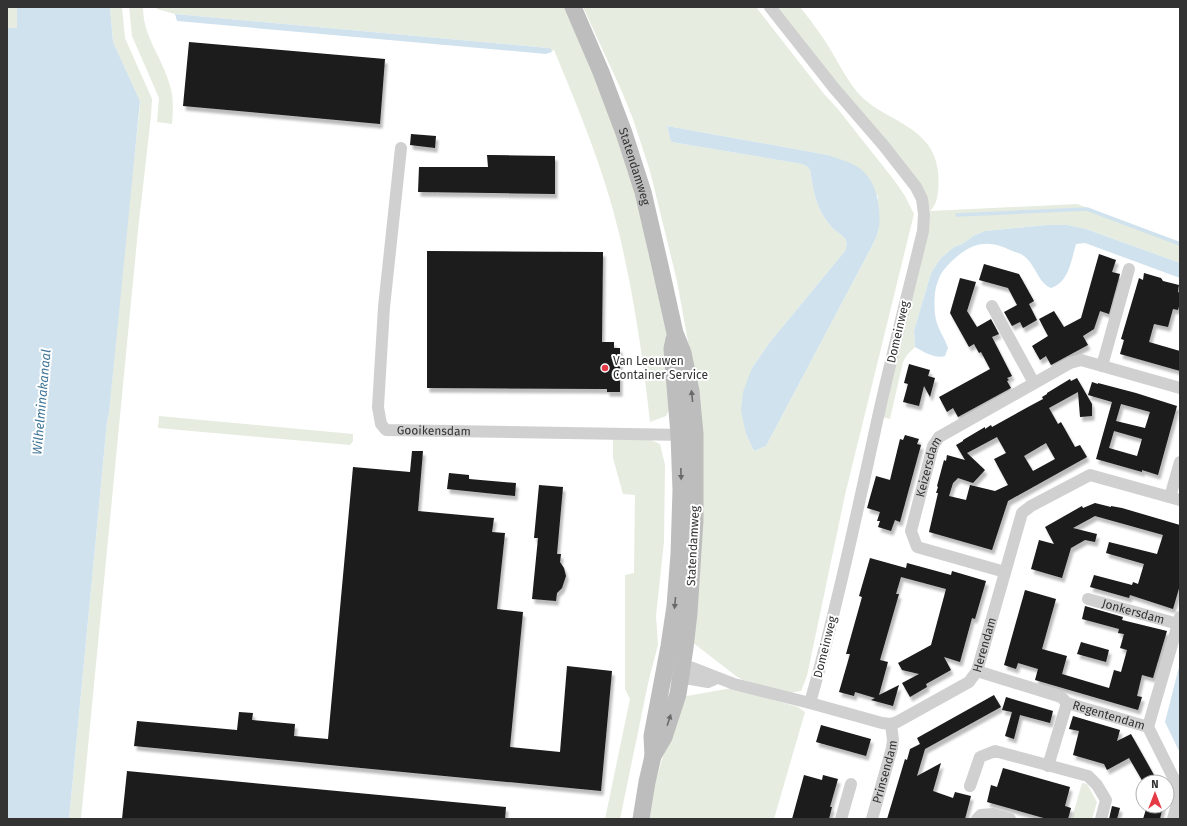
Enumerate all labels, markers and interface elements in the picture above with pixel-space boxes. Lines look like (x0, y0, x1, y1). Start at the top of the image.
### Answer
street label: Statendamweg (616, 126, 653, 207)
street label: Domeinweg (884, 299, 912, 364)
water label: Wilhelminakanaal (29, 348, 54, 456)
place label: Van Leeuwen Container Service (613, 354, 708, 382)
marker: Van Leeuwen Container Service (600, 363, 610, 373)
one-way arrow (688, 390, 695, 402)
street label: Gooikensdam (397, 423, 471, 438)
street label: Keizersdam (913, 434, 944, 499)
one-way arrow (677, 468, 684, 480)
street label: Statendamweg (684, 505, 702, 587)
street label: Jonkersdam (1100, 596, 1166, 627)
one-way arrow (671, 597, 678, 609)
street label: Domeinweg (811, 614, 840, 679)
street label: Herendam (970, 616, 999, 674)
street label: Regentendam (1071, 698, 1147, 733)
one-way arrow (666, 714, 672, 726)
street label: Prinsendam (870, 739, 900, 805)
north arrow (1135, 774, 1175, 814)
text: N (1151, 778, 1159, 791)

